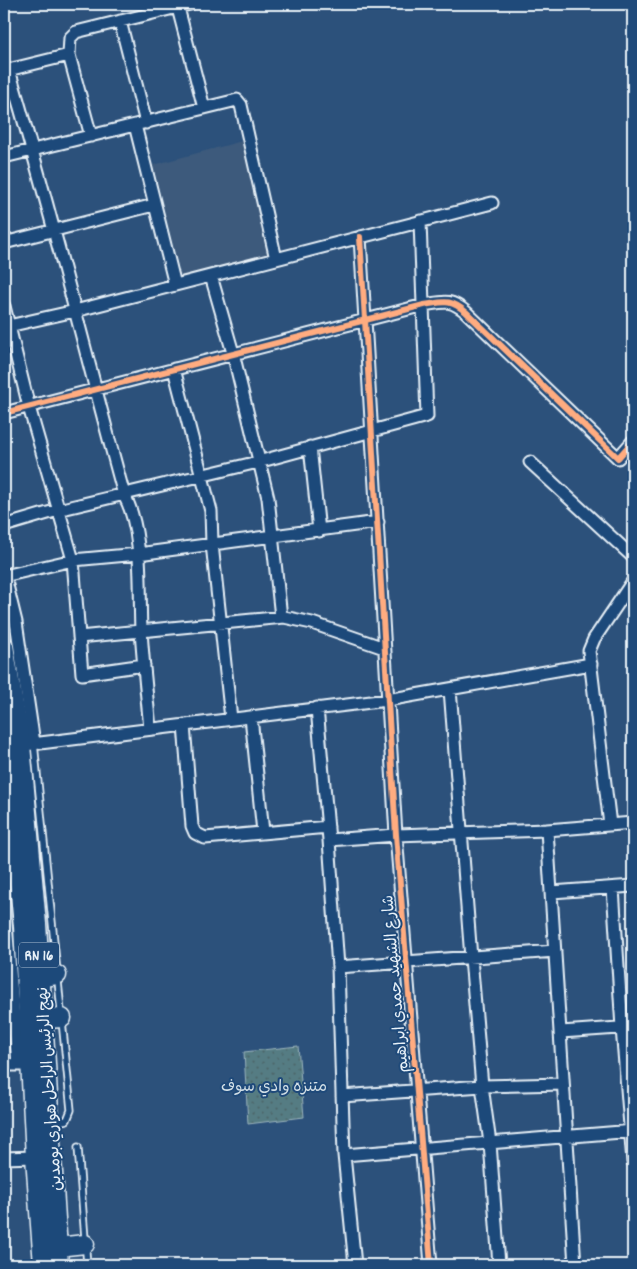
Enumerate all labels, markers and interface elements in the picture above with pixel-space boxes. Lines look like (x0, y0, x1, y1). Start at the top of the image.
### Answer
street label: شارع الشهيد حمدي ابراهيم (377, 894, 416, 1073)
road number: RN 16 (19, 942, 59, 968)
street label: نهج الرئيس الراحل هواري بومدين (32, 986, 69, 1192)
park label: متنزه وادي سوف (221, 1076, 327, 1099)

